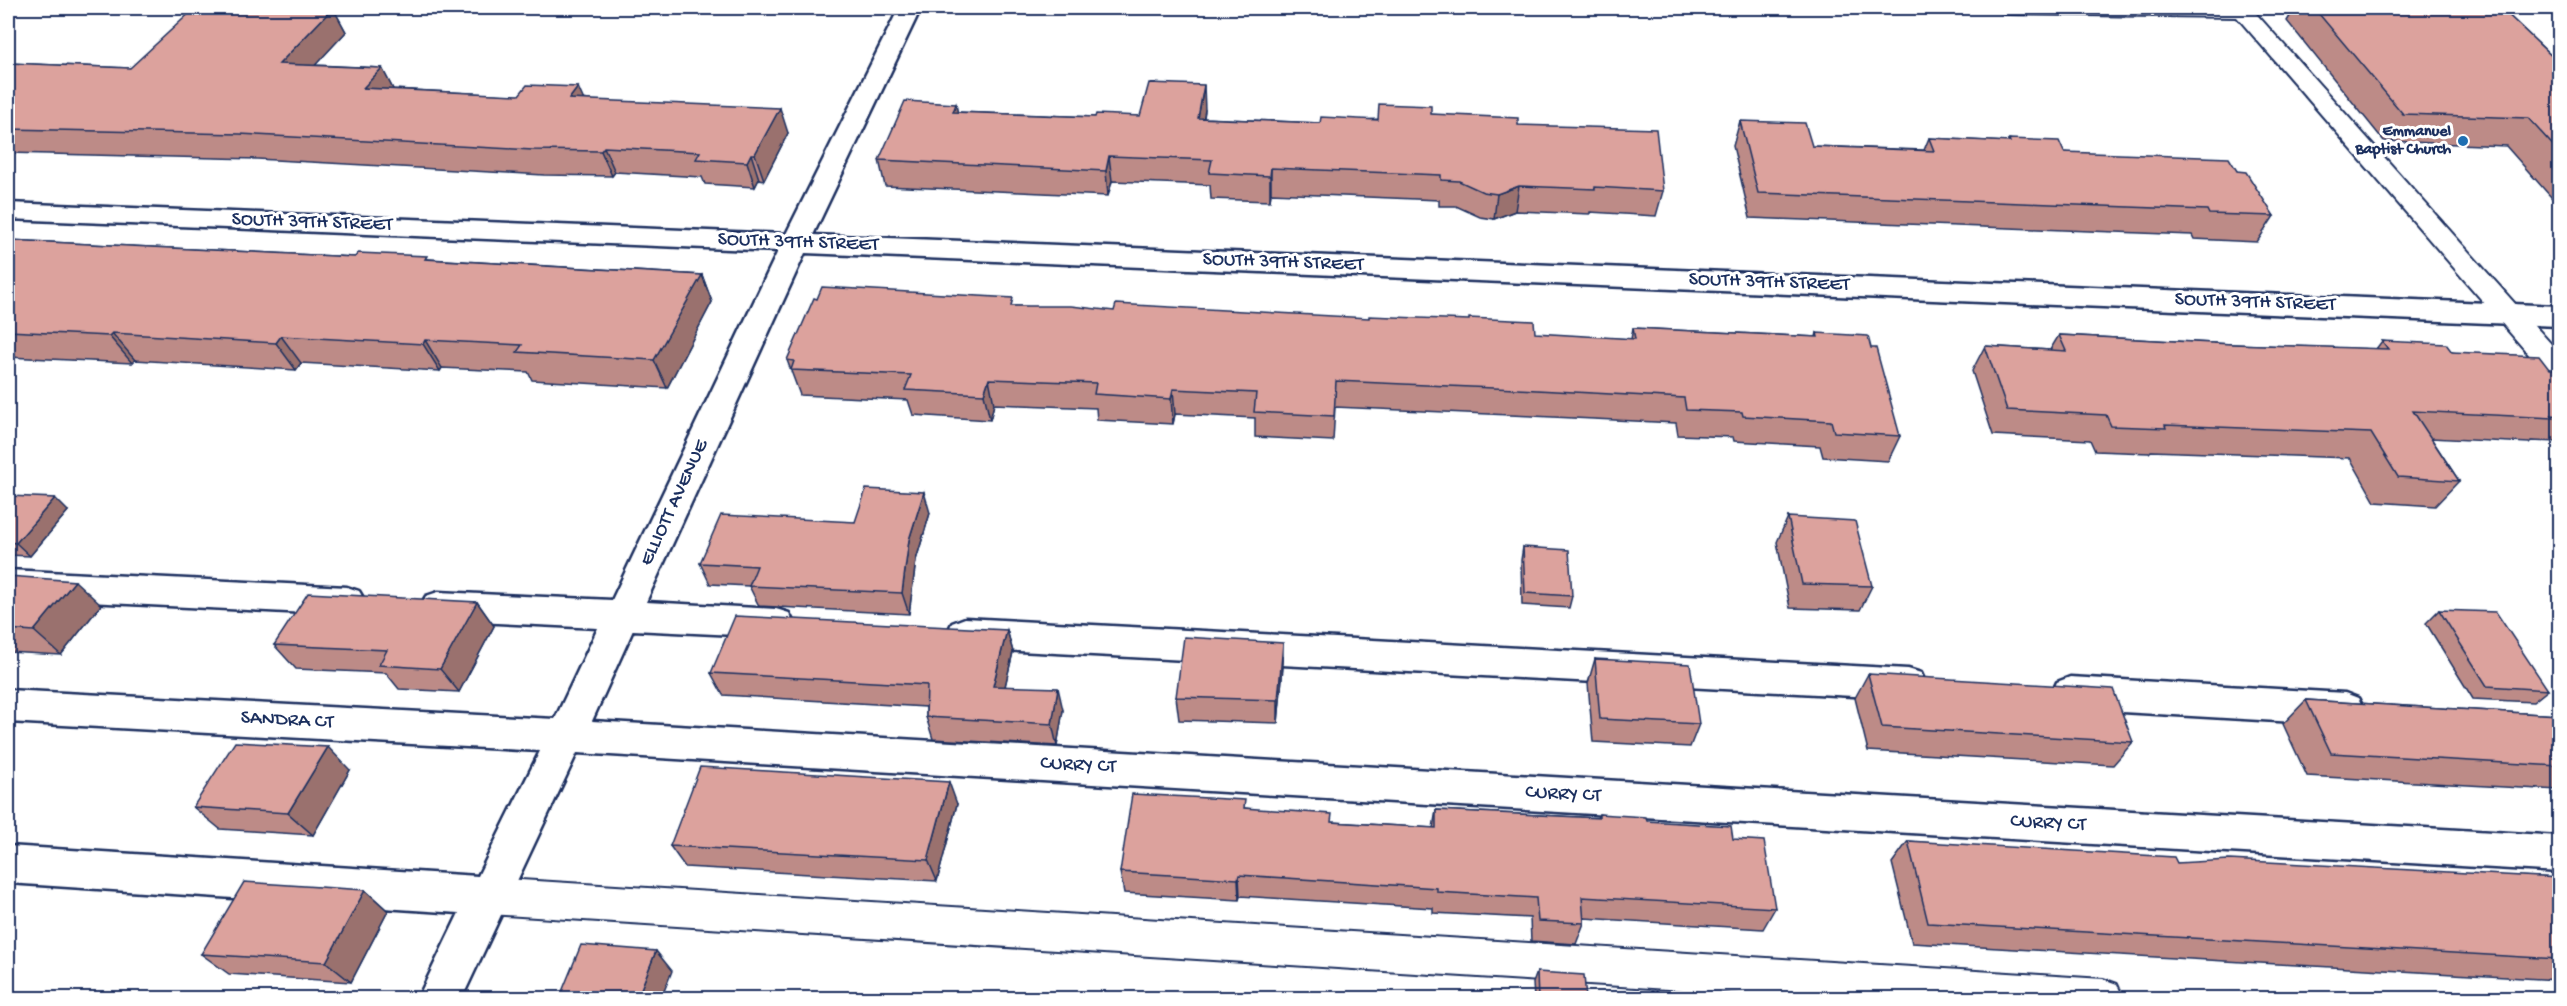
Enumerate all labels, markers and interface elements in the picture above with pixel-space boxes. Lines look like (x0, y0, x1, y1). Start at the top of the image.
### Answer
place label: Emmanuel Baptist Church (2354, 123, 2451, 160)
marker: Emmanuel Baptist Church (2456, 134, 2470, 148)
street label: SOUTH 39TH STREET (231, 209, 394, 237)
street label: SOUTH 39TH STREET (717, 229, 880, 257)
street label: SOUTH 39TH STREET (1202, 249, 1365, 277)
street label: SOUTH 39TH STREET (1688, 269, 1851, 297)
street label: SOUTH 39TH STREET (2174, 289, 2337, 317)
street label: ELLIOTT AVENUE (636, 435, 715, 570)
street label: SANDRA CT (240, 707, 335, 735)
street label: CURRY CT (1040, 753, 1118, 780)
street label: CURRY CT (1525, 782, 1603, 809)
street label: CURRY CT (2010, 811, 2088, 838)

